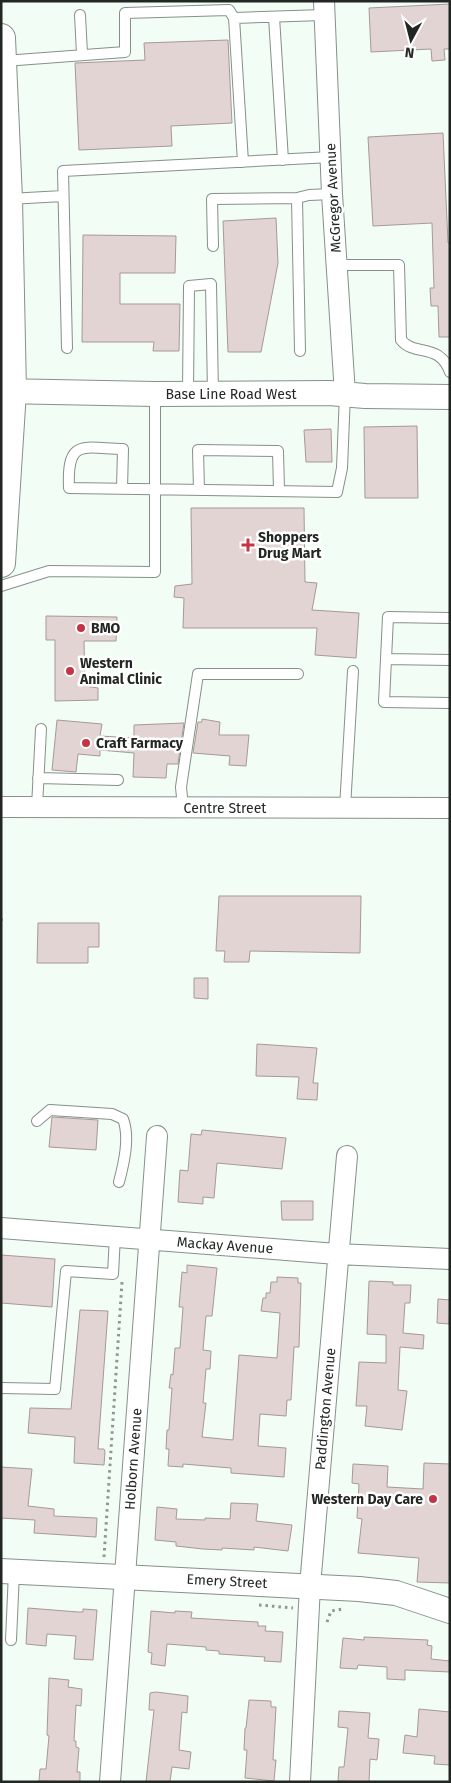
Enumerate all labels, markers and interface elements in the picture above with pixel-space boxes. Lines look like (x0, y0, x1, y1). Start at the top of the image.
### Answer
north arrow (386, 15, 436, 65)
text: N (404, 43, 415, 61)
street label: McGregor Avenue (322, 143, 345, 253)
street label: Base Line Road West (166, 386, 297, 403)
place label: Shoppers Drug Mart (258, 529, 322, 562)
marker: Shoppers Drug Mart (242, 539, 254, 551)
place label: BMO (91, 620, 121, 637)
marker: BMO (75, 622, 87, 634)
place label: Western Animal Clinic (79, 655, 162, 688)
marker: Western Animal Clinic (64, 665, 76, 677)
place label: Craft Farmacy (96, 735, 184, 752)
marker: Craft Farmacy (80, 737, 92, 749)
street label: Centre Street (184, 800, 267, 817)
street label: Mackay Avenue (176, 1234, 274, 1257)
street label: Paddington Avenue (312, 1347, 339, 1471)
street label: Holborn Avenue (121, 1408, 146, 1511)
place label: Western Day Care (311, 1491, 423, 1508)
marker: Western Day Care (427, 1493, 439, 1505)
street label: Emery Street (186, 1571, 269, 1592)

